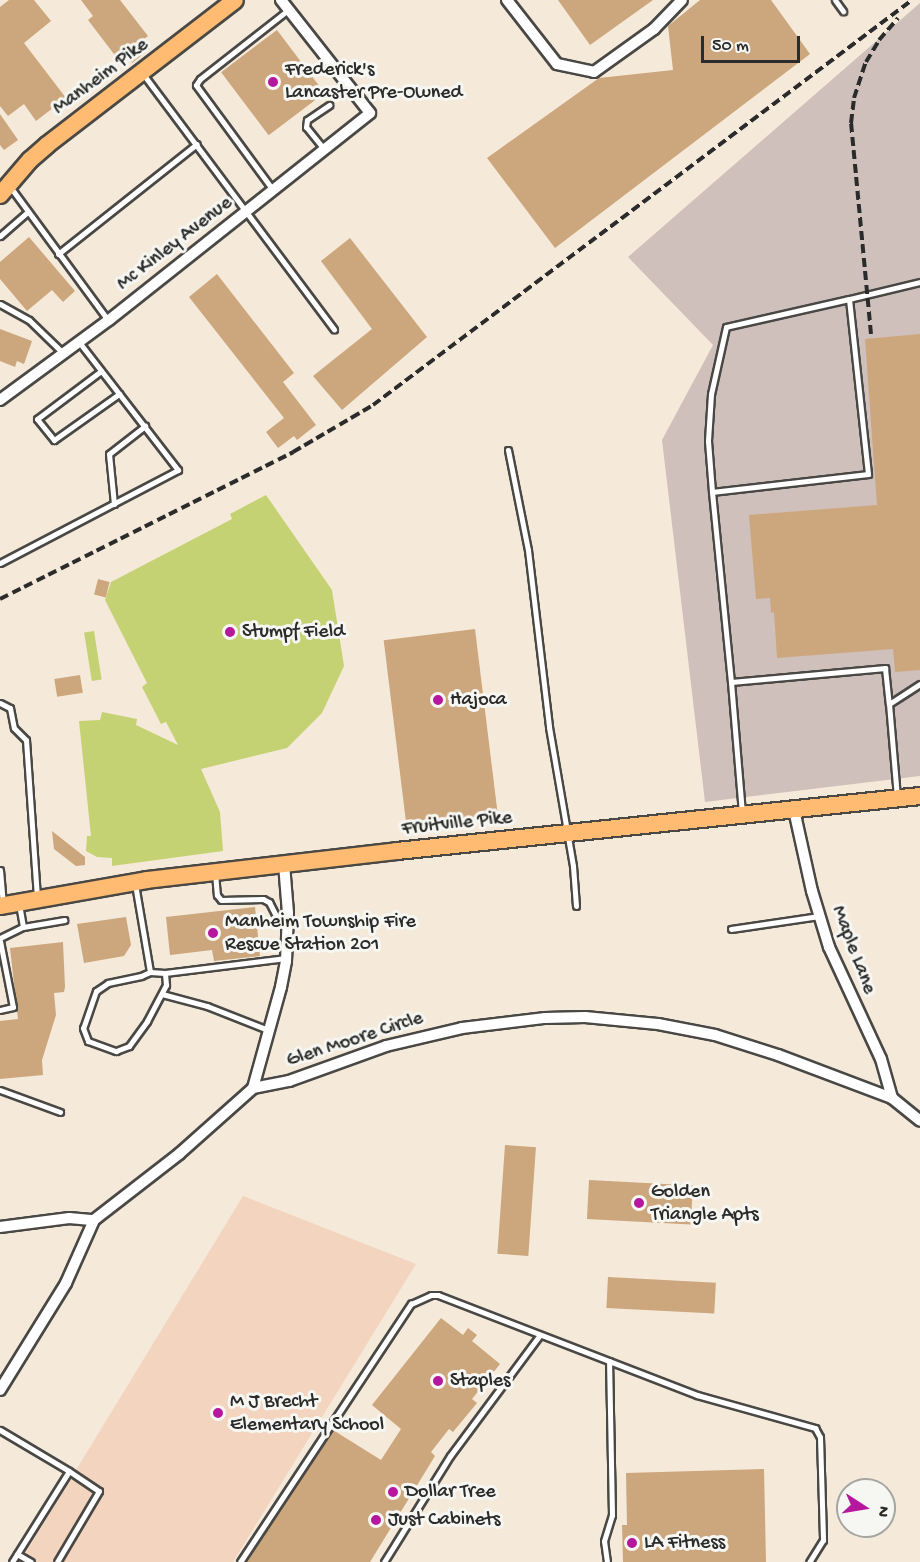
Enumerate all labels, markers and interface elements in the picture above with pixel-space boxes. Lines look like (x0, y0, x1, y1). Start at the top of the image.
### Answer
scale bar (704, 24, 803, 62)
street label: Manheim Pike (48, 33, 154, 121)
text: 50 m (712, 36, 749, 57)
place label: Frederick's Lancaster Pre-Owned (285, 58, 462, 105)
marker: Frederick's Lancaster Pre-Owned (266, 75, 280, 89)
street label: Mc Kinley Avenue (113, 192, 237, 296)
place label: Stumpf Field (242, 620, 345, 644)
marker: Stumpf Field (223, 625, 237, 639)
place label: Hajoca (450, 688, 507, 712)
marker: Hajoca (431, 693, 445, 707)
street label: Fruitville Pike (401, 806, 513, 842)
street label: Maple Lane (825, 903, 881, 997)
place label: Manheim Township Fire Rescue Station 201 (225, 910, 416, 957)
marker: Manheim Township Fire Rescue Station 201 (206, 926, 220, 940)
street label: Glen Moore Circle (284, 1007, 426, 1073)
place label: Golden Triangle Apts (651, 1180, 759, 1227)
marker: Golden Triangle Apts (632, 1196, 646, 1210)
place label: Staples (450, 1369, 510, 1393)
marker: Staples (431, 1374, 445, 1388)
place label: M J Brecht Elementary School (230, 1390, 384, 1437)
marker: M J Brecht Elementary School (211, 1406, 225, 1420)
north arrow (836, 1478, 896, 1538)
place label: Dollar Tree (405, 1480, 496, 1504)
marker: Dollar Tree (386, 1485, 400, 1499)
text: N (872, 1504, 893, 1519)
place label: Just Cabinets (388, 1508, 500, 1532)
marker: Just Cabinets (369, 1513, 383, 1527)
place label: LA Fitness (644, 1531, 725, 1555)
marker: LA Fitness (625, 1536, 639, 1550)

